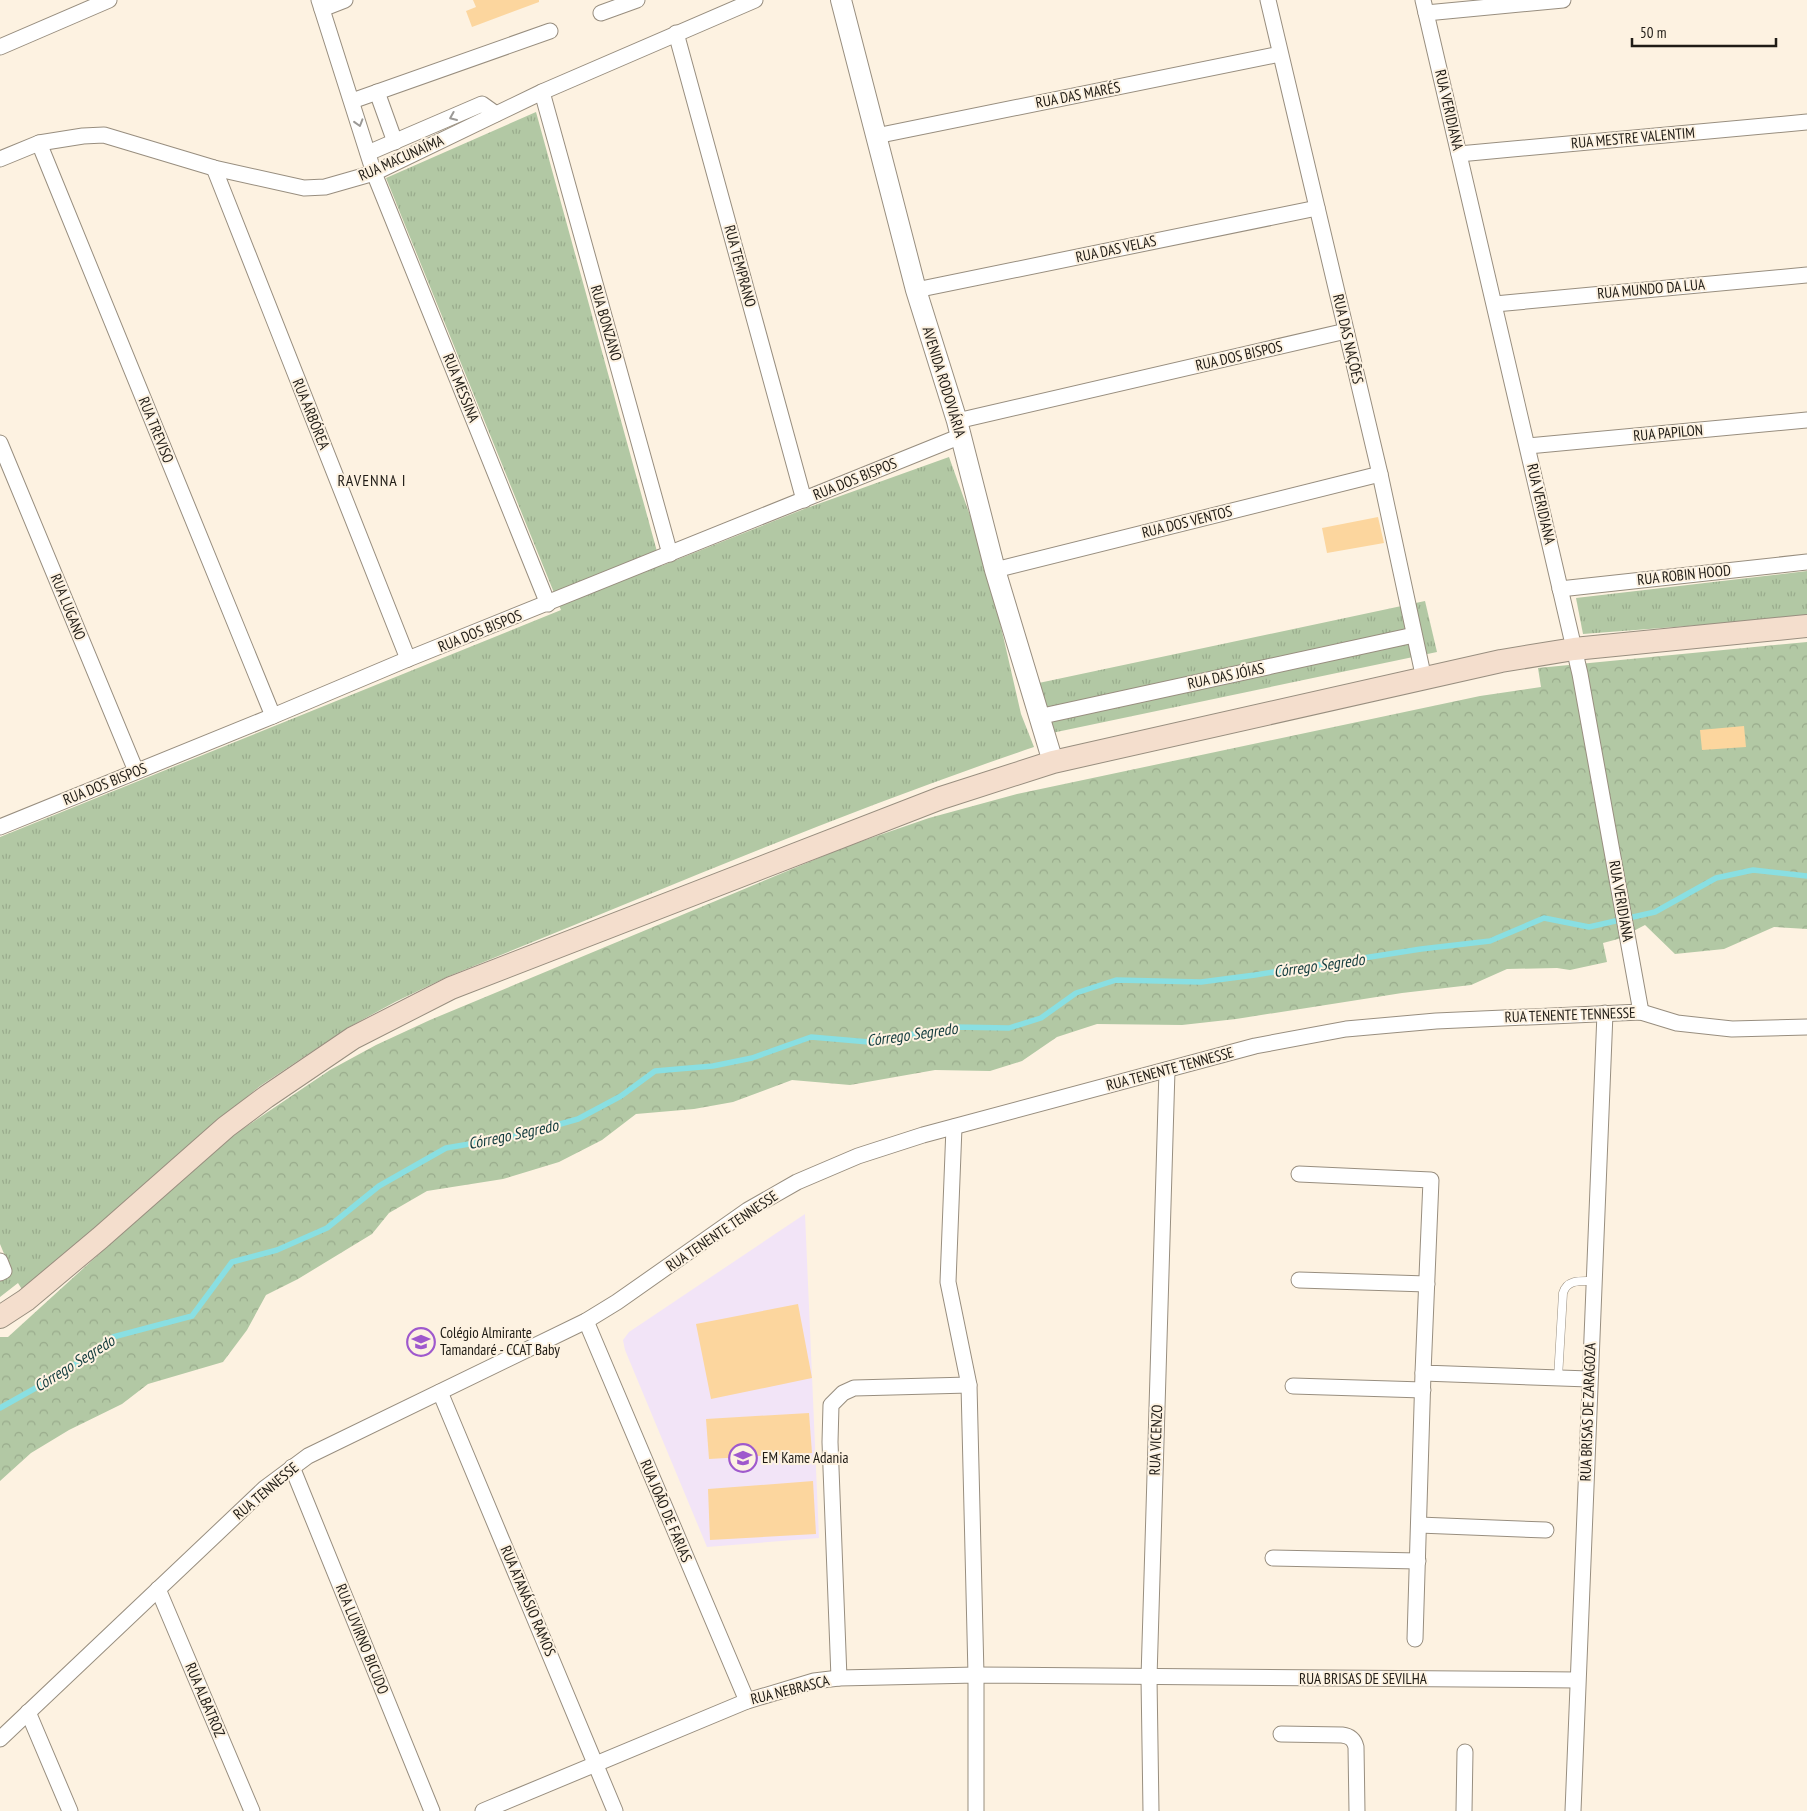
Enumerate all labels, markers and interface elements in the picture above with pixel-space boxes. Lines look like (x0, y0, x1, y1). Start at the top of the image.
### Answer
scale bar (1632, 15, 1776, 47)
text: 50 m (1640, 23, 1666, 42)
street label: RUA VERIDIANA (1431, 68, 1468, 153)
street label: RUA DAS MARÉS (1034, 77, 1122, 112)
one-way arrow (449, 110, 458, 121)
one-way arrow (353, 118, 363, 126)
street label: RUA MESTRE VALENTIM (1570, 123, 1696, 152)
street label: RUA MACUNAÍMA (355, 130, 447, 185)
street label: RUA TEMPRANO (720, 223, 761, 309)
street label: RUA DAS VELAS (1074, 231, 1158, 266)
street label: RUA MUNDO DA LUA (1596, 274, 1706, 303)
street label: RUA BONZANO (587, 283, 626, 363)
street label: RUA DAS NAÇÕES (1329, 292, 1368, 386)
street label: AVENIDA RODOVIÁRIA (919, 324, 971, 440)
street label: RUA DOS BISPOS (1194, 336, 1284, 375)
street label: RUA MESSINA (439, 351, 484, 426)
street label: RUA ARBÓREA (289, 376, 335, 453)
street label: RUA TREVISO (135, 394, 178, 466)
street label: RUA PAPILON (1632, 420, 1704, 445)
street label: RUA DOS BISPOS (810, 453, 900, 504)
street label: RUA VERIDIANA (1523, 462, 1560, 547)
district label: RAVENNA I (338, 470, 406, 490)
street label: RUA DOS VENTOS (1140, 501, 1234, 542)
street label: RUA ROBIN HOOD (1636, 560, 1732, 589)
street label: RUA LUGANO (47, 571, 90, 643)
street label: RUA DOS BISPOS (435, 605, 525, 656)
street label: RUA DAS JÓIAS (1186, 658, 1266, 693)
street label: RUA DOS BISPOS (60, 758, 150, 809)
street label: RUA VERIDIANA (1605, 859, 1638, 944)
water label: Córrego Segredo (1272, 949, 1367, 981)
street label: RUA TENENTE TENNESSE (1504, 1003, 1636, 1026)
water label: Córrego Segredo (865, 1018, 960, 1050)
street label: RUA TENENTE TENNESSE (1104, 1042, 1236, 1095)
water label: Córrego Segredo (466, 1114, 561, 1153)
street label: RUA TENENTE TENNESSE (662, 1186, 781, 1275)
place label: Colégio Almirante Tamandaré - CCAT Baby (440, 1323, 560, 1359)
school or university icon: Colégio Almirante Tamandaré - CCAT Baby (406, 1327, 436, 1357)
water label: Córrego Segredo (30, 1330, 119, 1396)
street label: RUA BRISAS DE ZARAGOZA (1576, 1341, 1599, 1482)
street label: RUA VICENZO (1145, 1404, 1166, 1476)
school or university icon: EM Kame Adania (728, 1443, 758, 1473)
place label: EM Kame Adania (762, 1448, 848, 1467)
street label: RUA JOÃO DE FARIAS (636, 1457, 697, 1565)
street label: RUA TENNESSE (229, 1458, 302, 1523)
street label: RUA ATANÁSIO RAMOS (497, 1543, 560, 1659)
street label: RUA LUVIRNO BICUDO (332, 1581, 393, 1697)
street label: RUA ALBATROZ (181, 1660, 230, 1740)
street label: RUA BRISAS DE SEVILHA (1299, 1669, 1428, 1688)
street label: RUA NEBRASCA (749, 1670, 832, 1708)

